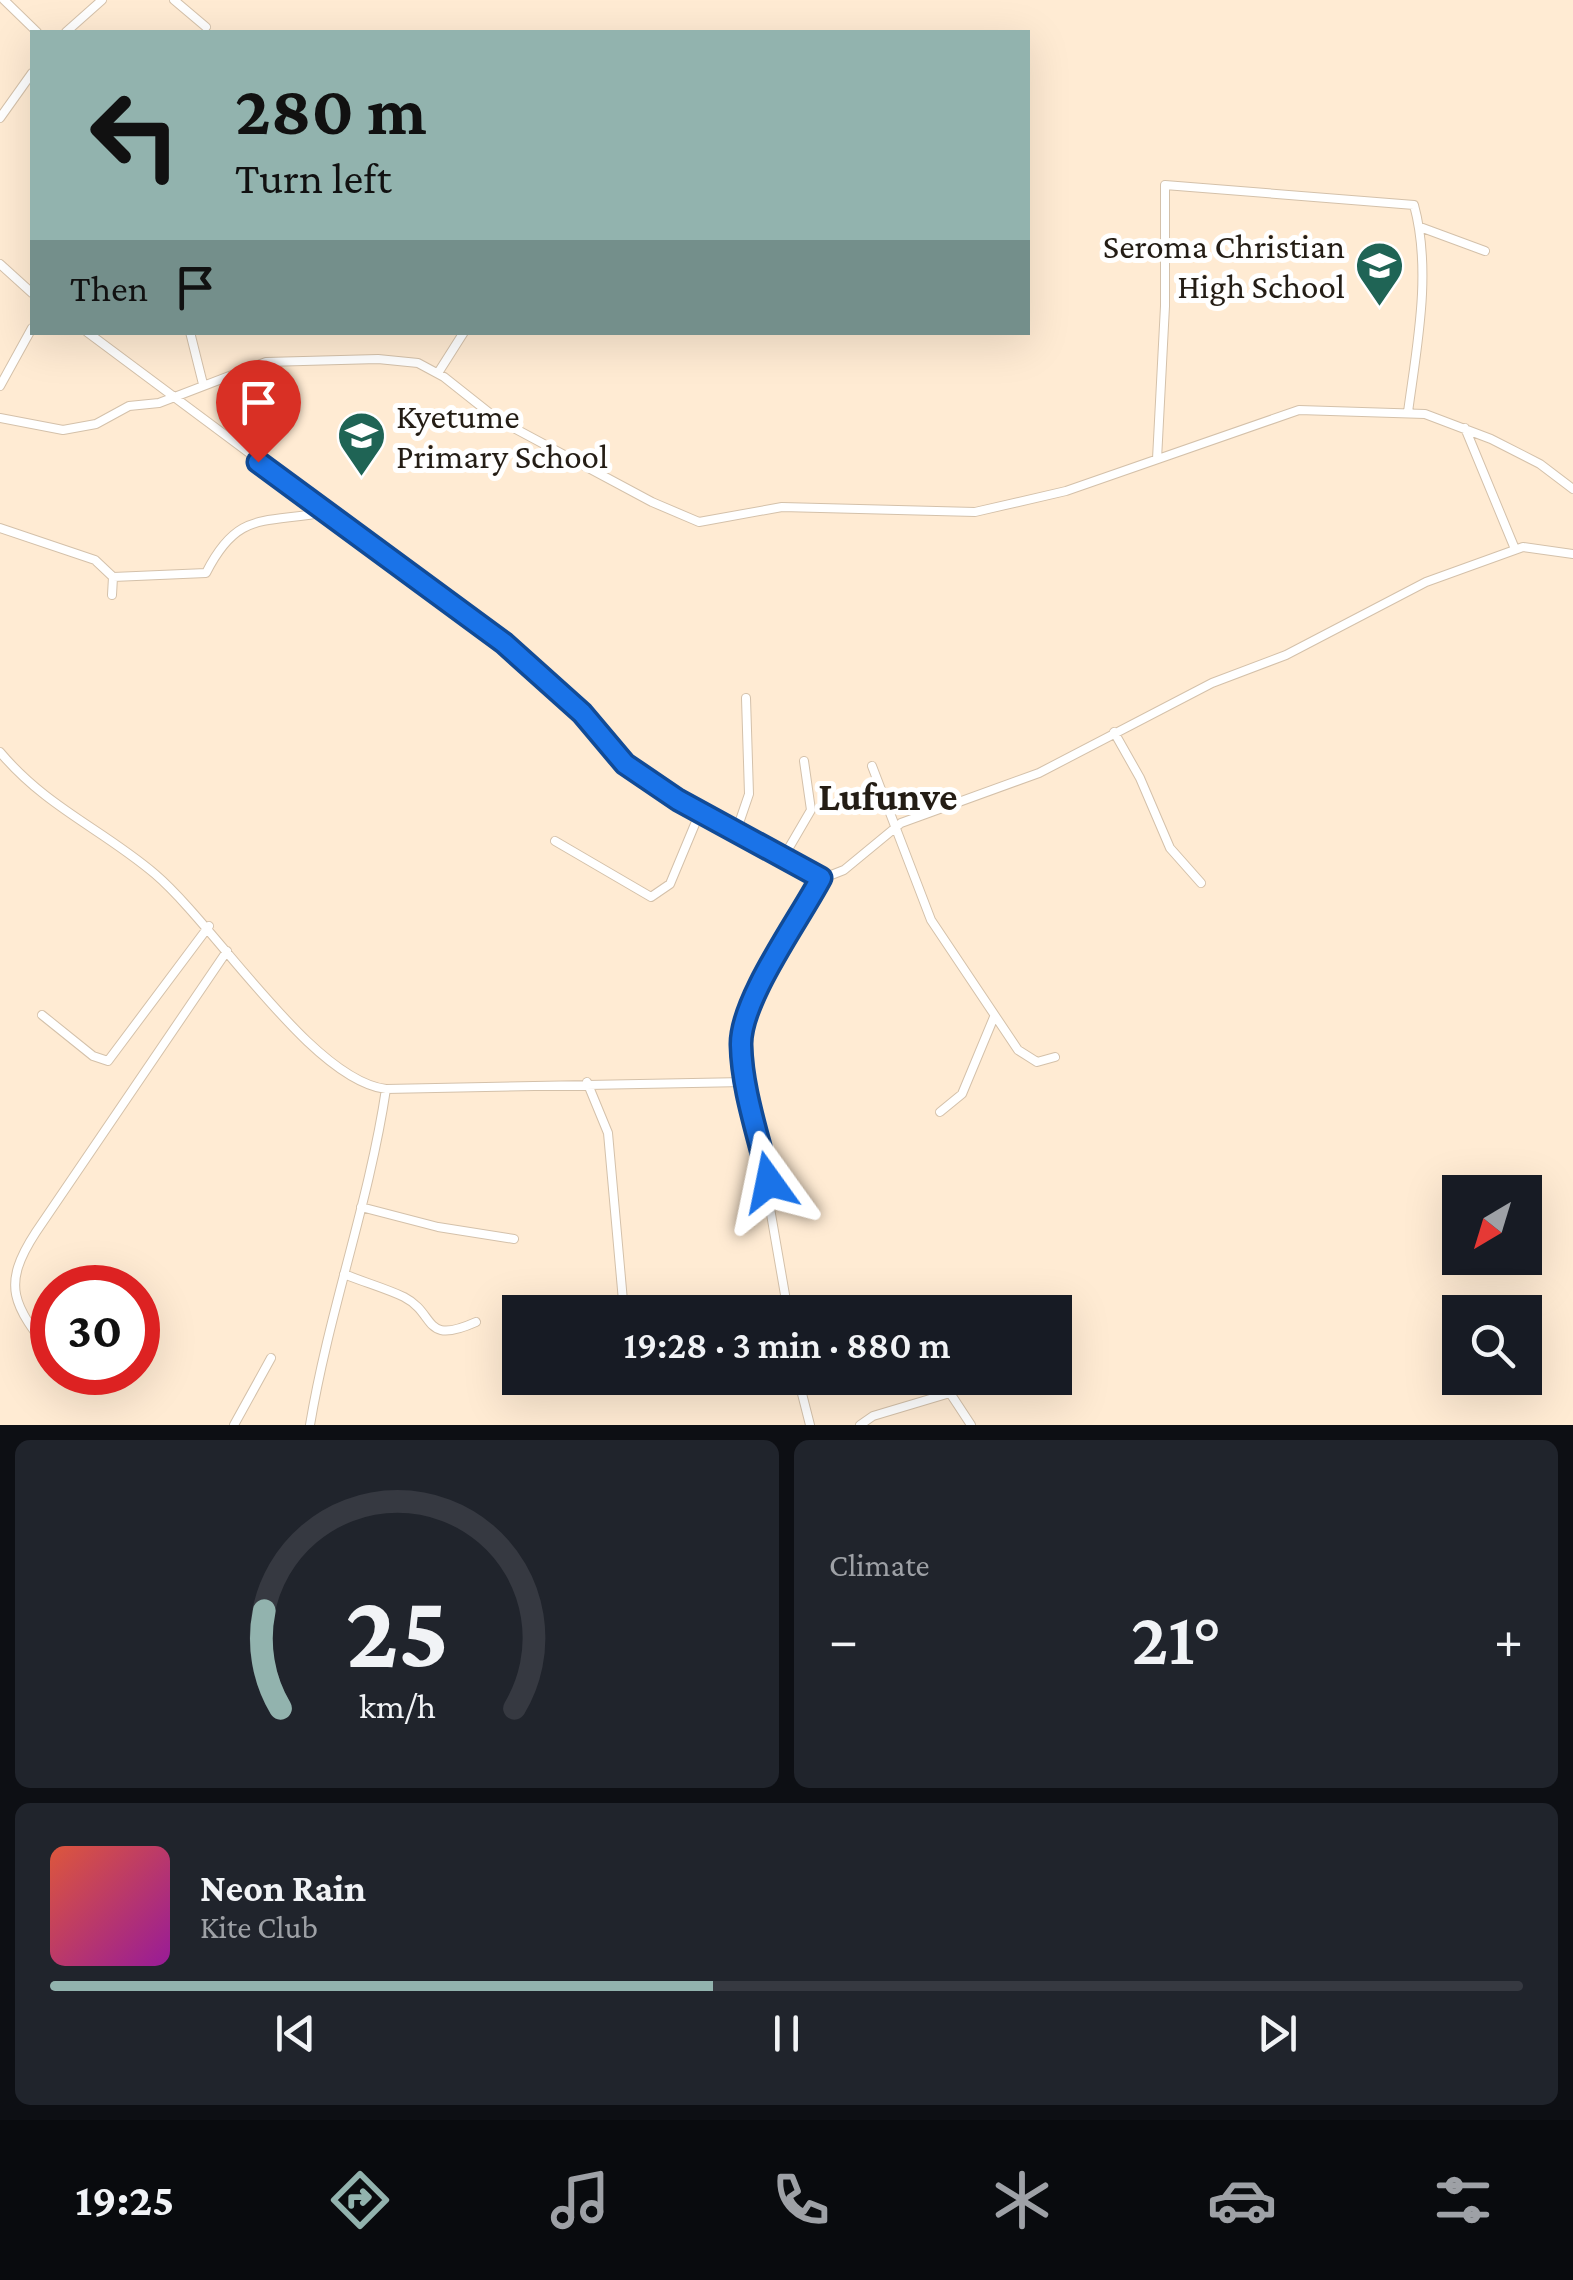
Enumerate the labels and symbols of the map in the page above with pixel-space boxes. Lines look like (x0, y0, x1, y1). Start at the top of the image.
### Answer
place label: Seroma Christian High School (1103, 227, 1345, 306)
school or university icon: Seroma Christian High School (1354, 240, 1406, 308)
pin (216, 360, 301, 463)
place label: Kyetume Primary School (396, 397, 608, 476)
school or university icon: Kyetume Primary School (335, 410, 387, 478)
district label: Lufunve (818, 774, 958, 819)
position arrow (717, 1130, 821, 1234)
north arrow (1442, 1175, 1542, 1275)
speed limit sign: 30 (30, 1265, 160, 1395)

